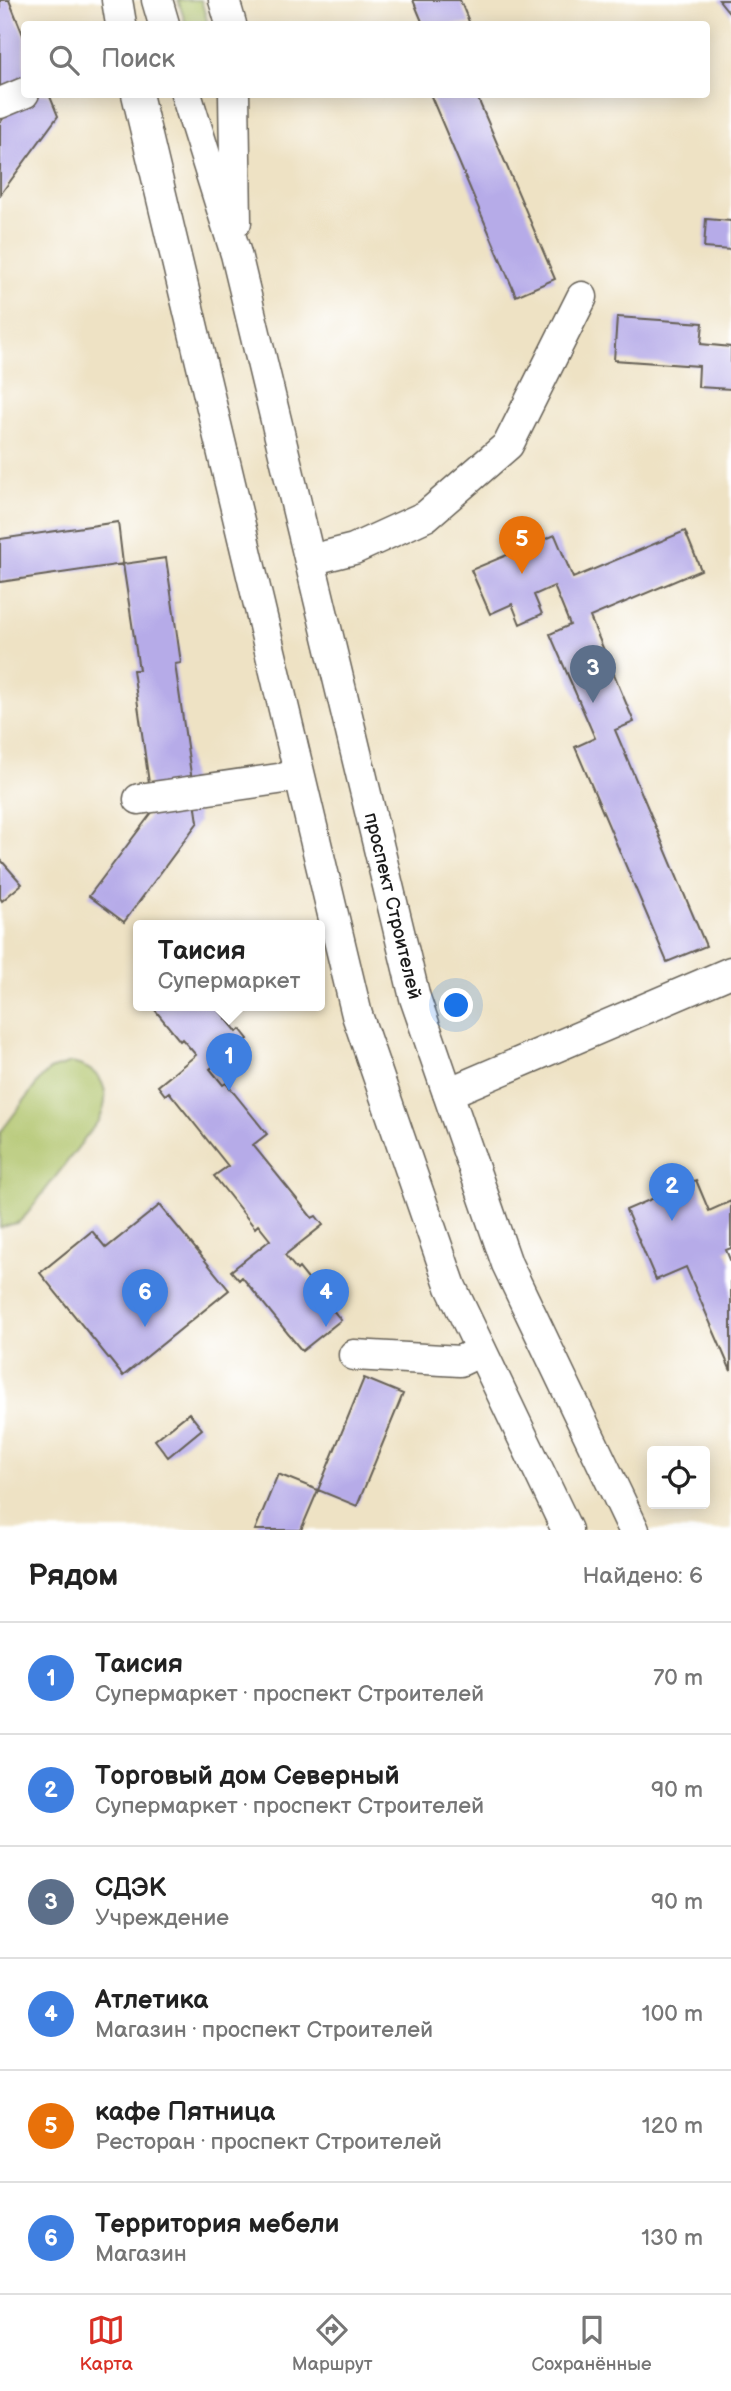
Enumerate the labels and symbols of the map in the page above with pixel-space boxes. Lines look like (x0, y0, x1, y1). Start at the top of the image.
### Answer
pin: 5 (499, 516, 545, 574)
pin: 3 (570, 645, 616, 703)
street label: проспект Строителей (359, 810, 426, 1001)
your location (439, 988, 473, 1022)
pin: 1 (206, 1033, 252, 1091)
pin: 2 (649, 1163, 695, 1221)
pin: 6 (122, 1269, 168, 1327)
pin: 4 (303, 1269, 349, 1327)

